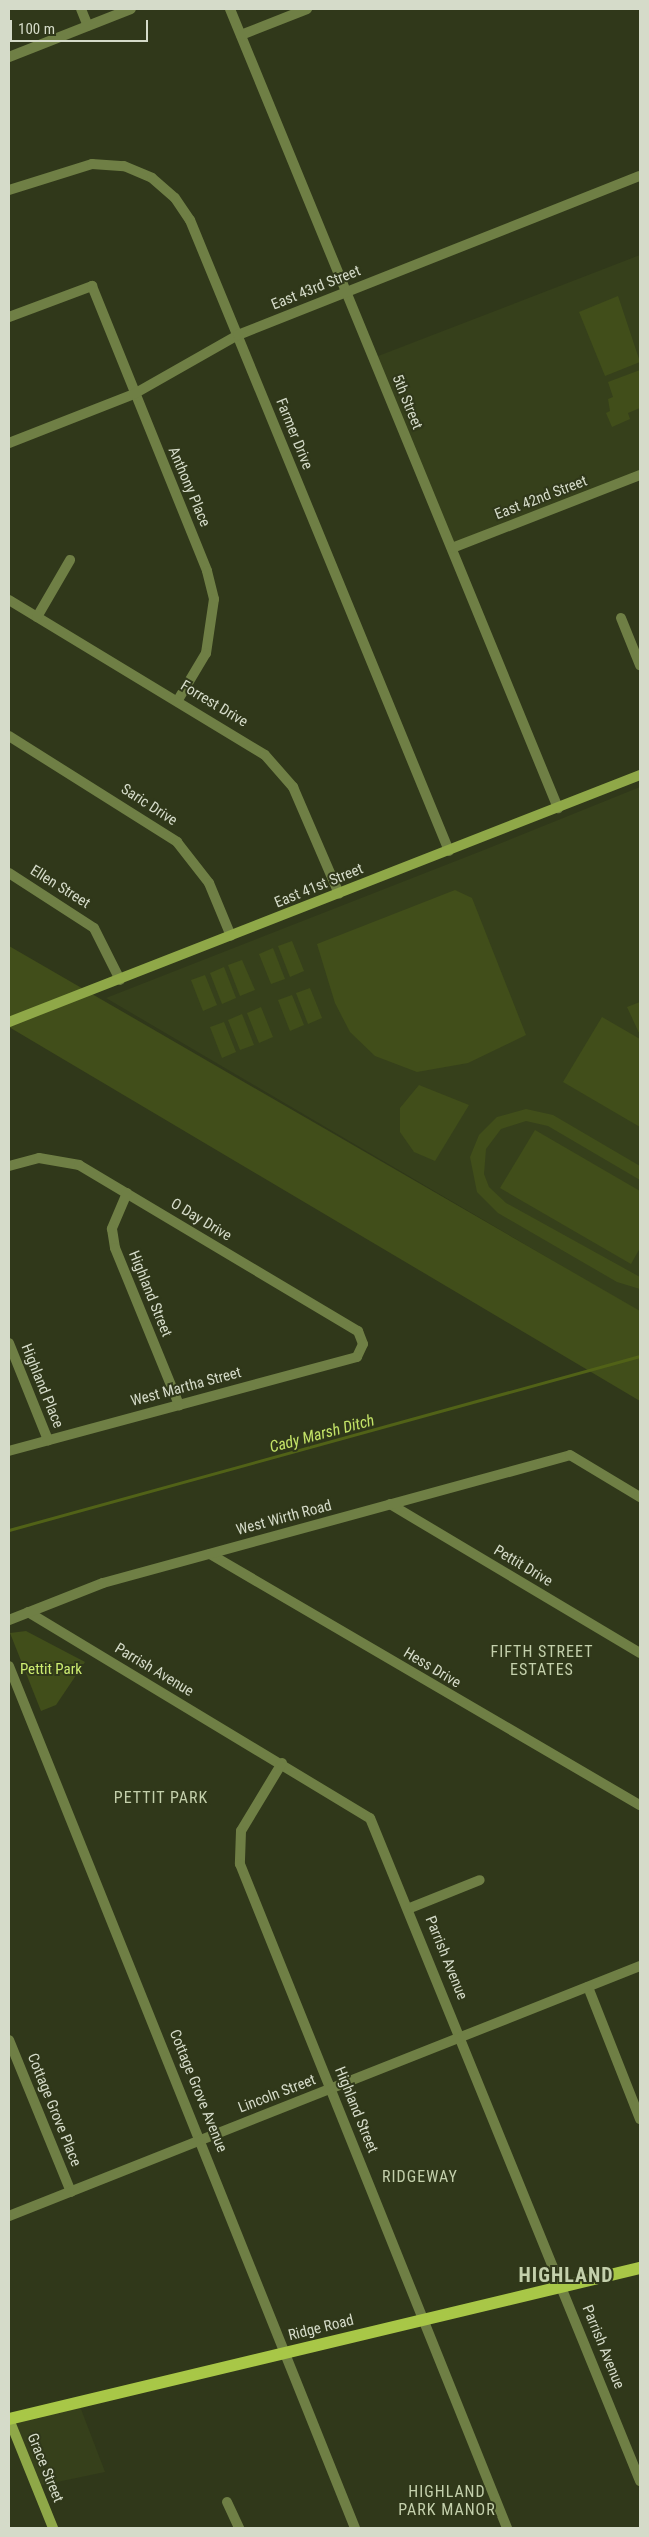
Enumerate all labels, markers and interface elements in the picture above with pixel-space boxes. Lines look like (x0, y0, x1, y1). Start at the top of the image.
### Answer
scale bar (12, 10, 150, 42)
text: 100 m (18, 20, 55, 38)
street label: East 43rd Street (269, 262, 363, 314)
street label: 5th Street (388, 372, 426, 432)
street label: Farmer Drive (272, 396, 316, 472)
street label: Anthony Place (164, 444, 214, 530)
street label: East 42nd Street (492, 472, 590, 524)
street label: Forrest Drive (177, 677, 251, 731)
street label: Saric Drive (118, 780, 180, 830)
street label: East 41st Street (272, 860, 366, 912)
street label: Ellen Street (27, 862, 93, 912)
street label: O Day Drive (167, 1195, 235, 1245)
street label: Highland Street (125, 1248, 175, 1340)
street label: Highland Place (17, 1341, 67, 1431)
street label: West Martha Street (129, 1364, 243, 1410)
water label: Cady Marsh Ditch (267, 1411, 377, 1457)
street label: West Wirth Road (234, 1497, 334, 1539)
street label: Pettit Drive (490, 1541, 556, 1591)
street label: Parrish Avenue (111, 1639, 197, 1701)
district label: FIFTH STREET ESTATES (489, 1642, 595, 1680)
street label: Hess Drive (400, 1644, 464, 1692)
park label: Pettit Park (20, 1661, 82, 1679)
district label: PETTIT PARK (112, 1788, 210, 1808)
street label: Parrish Avenue (421, 1914, 471, 2002)
street label: Cottage Grove Avenue (165, 2027, 231, 2155)
street label: Cottage Grove Place (23, 2051, 85, 2169)
street label: Highland Street (331, 2064, 381, 2156)
street label: Lincoln Street (236, 2071, 318, 2117)
district label: RIDGEWAY (381, 2167, 459, 2187)
district label: HIGHLAND (518, 2263, 614, 2287)
street label: Parrish Avenue (578, 2303, 628, 2391)
street label: Ridge Road (286, 2311, 356, 2345)
street label: Grace Street (23, 2431, 67, 2505)
district label: HIGHLAND PARK MANOR (397, 2482, 497, 2520)

